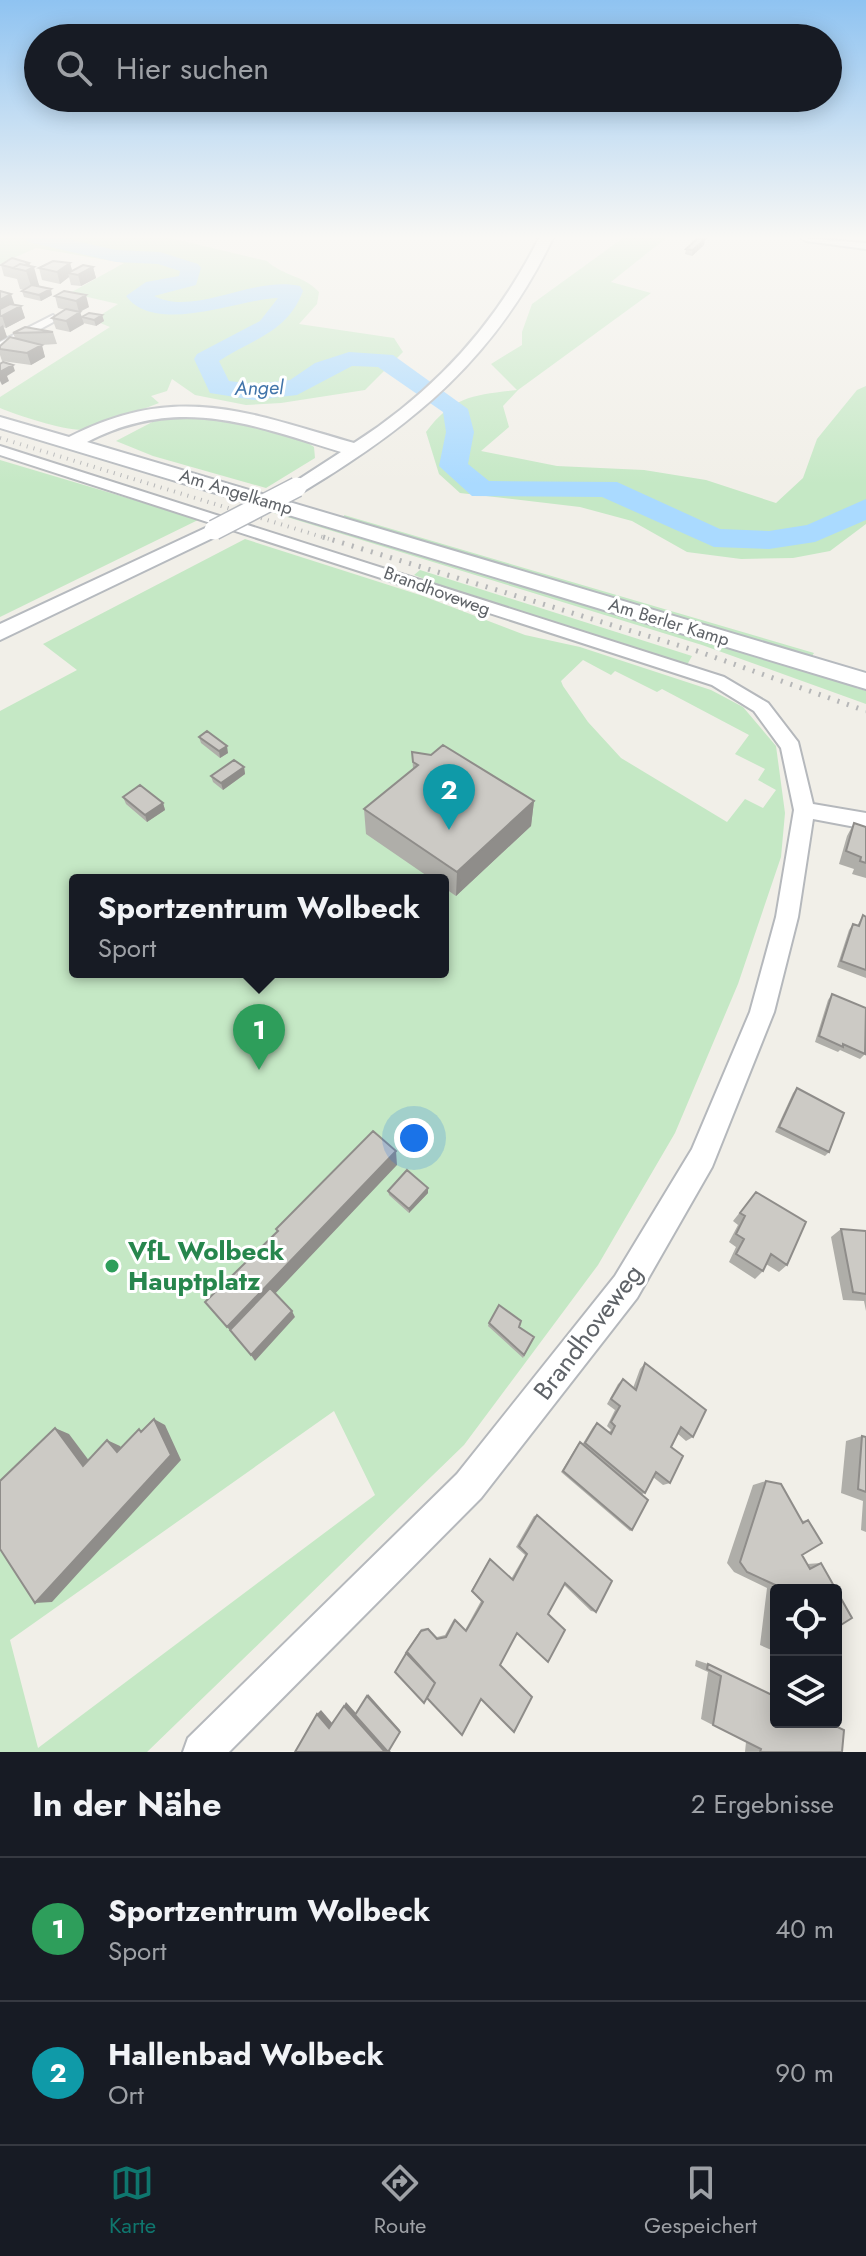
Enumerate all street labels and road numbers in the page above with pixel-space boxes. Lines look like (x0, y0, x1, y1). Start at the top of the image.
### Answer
street label: Am Angelkamp (176, 462, 296, 522)
street label: Brandhoveweg (380, 560, 494, 622)
street label: Am Berler Kamp (605, 591, 733, 653)
street label: Brandhoveweg (524, 1256, 652, 1408)

